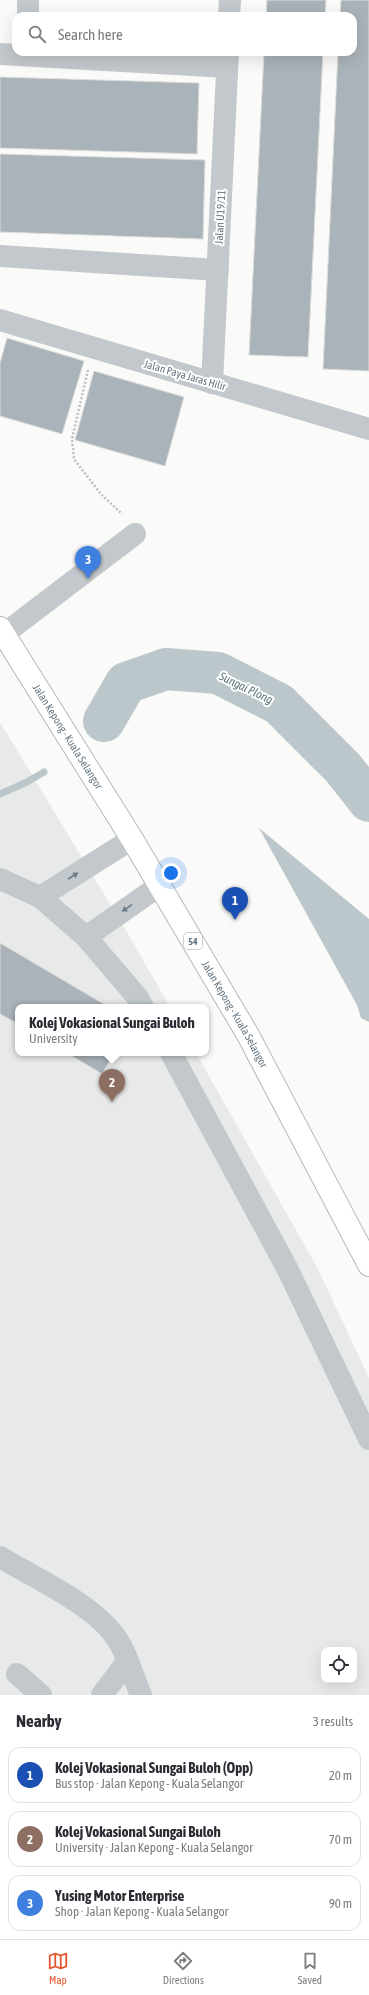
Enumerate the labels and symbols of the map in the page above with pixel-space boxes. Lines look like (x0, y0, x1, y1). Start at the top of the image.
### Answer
street label: Jalan U19/11 (213, 190, 227, 244)
street label: Jalan Paya Jaras Hilir (143, 358, 228, 393)
pin: 3 (75, 546, 101, 579)
water label: Sungai Plong (216, 669, 275, 707)
street label: Jalan Kepong - Kuala Selangor (31, 682, 106, 792)
your location (161, 863, 181, 883)
one-way arrow (68, 872, 78, 880)
pin: 1 (222, 887, 248, 920)
one-way arrow (122, 904, 132, 912)
road number: 54 (184, 933, 202, 949)
street label: Jalan Kepong - Kuala Selangor (199, 959, 270, 1070)
pin: 2 (99, 1069, 125, 1102)

